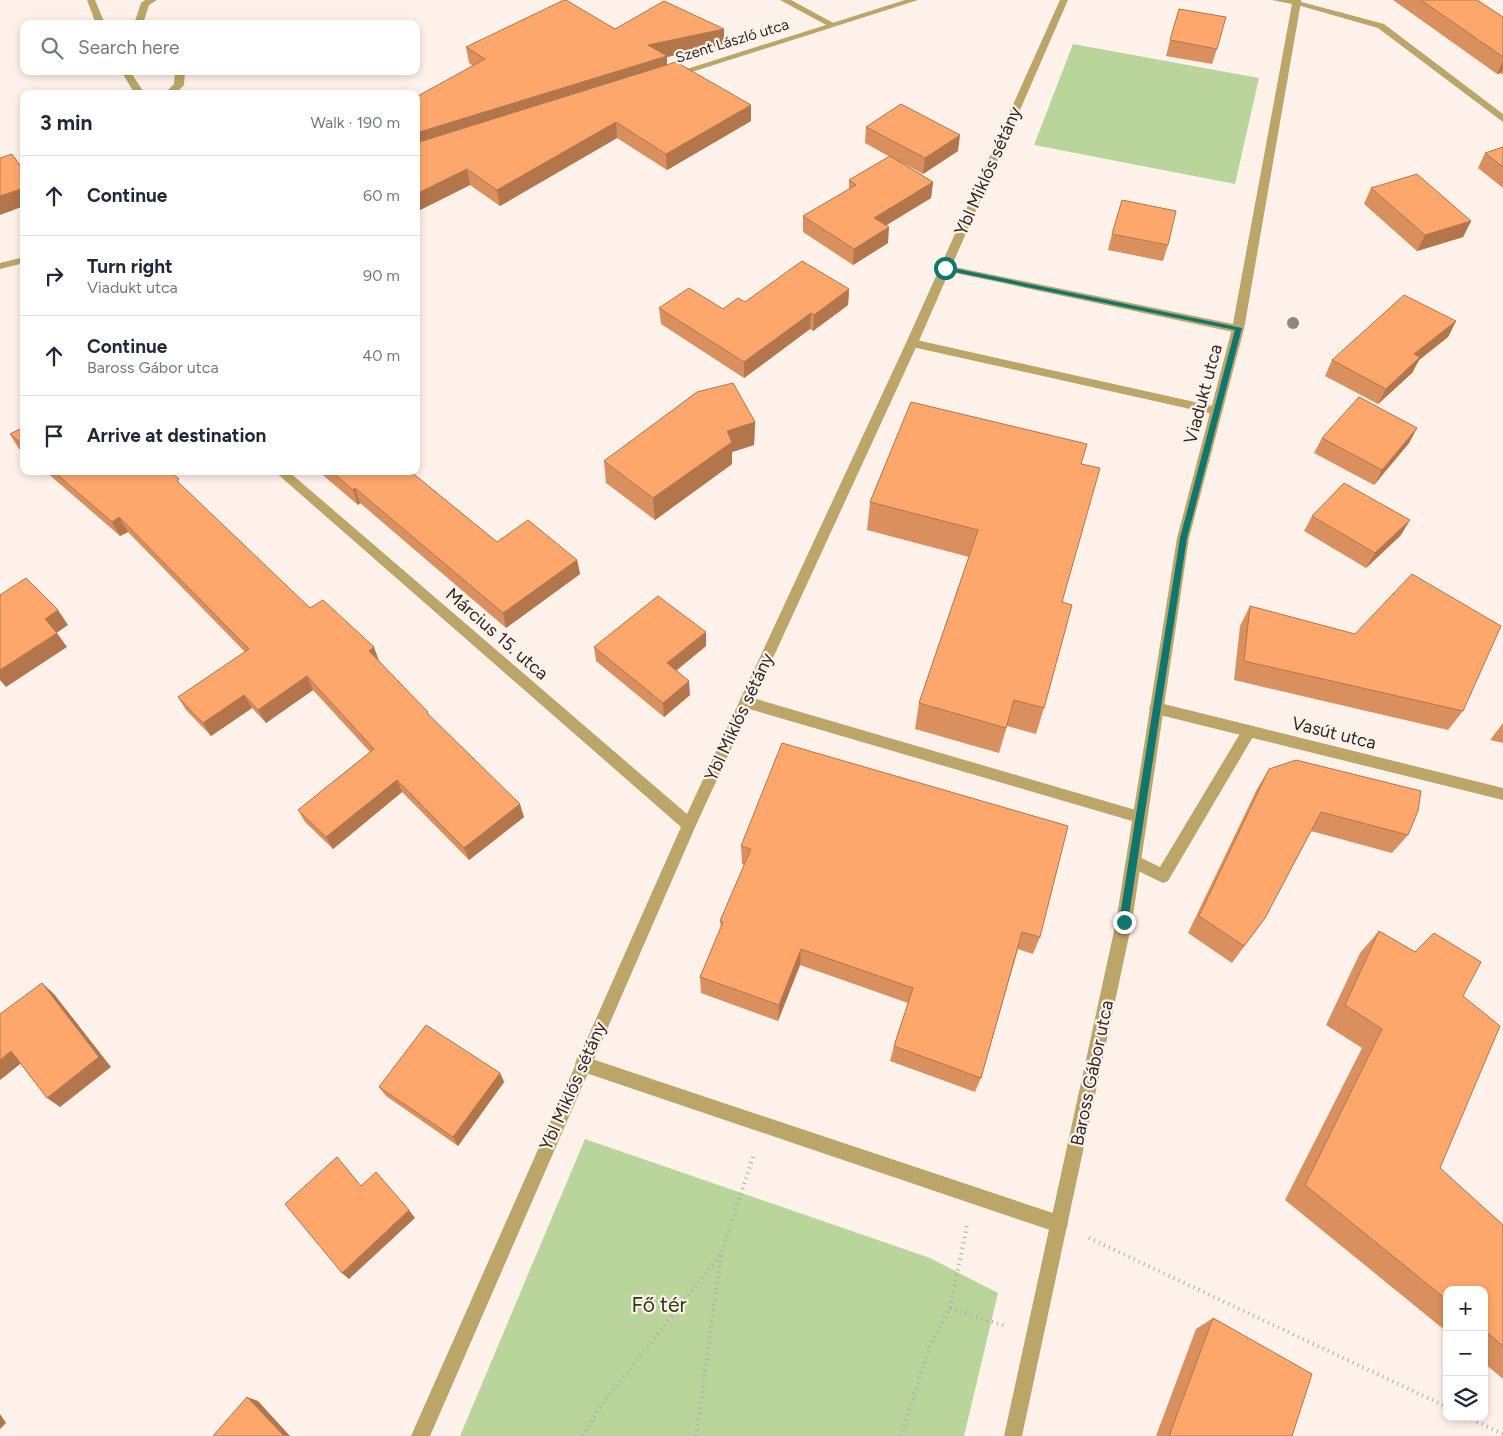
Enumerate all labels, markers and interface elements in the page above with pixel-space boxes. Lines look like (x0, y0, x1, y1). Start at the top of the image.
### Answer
street label: Szent László utca (673, 15, 791, 67)
search box (20, 20, 420, 75)
icon: search (38, 34, 66, 62)
text: Search here (78, 36, 180, 59)
street label: Ybl Miklós sétány (950, 103, 1026, 239)
text: 3 min (40, 110, 92, 135)
text: Walk · 190 m (310, 113, 400, 132)
icon: ahead (40, 182, 68, 210)
text: Continue (87, 184, 167, 207)
text: 60 m (363, 186, 400, 205)
text: Turn right (87, 255, 173, 278)
route start (934, 257, 957, 280)
icon: right (40, 262, 68, 290)
text: 90 m (363, 266, 400, 285)
text: Viadukt utca (87, 278, 178, 297)
text: Continue (87, 335, 167, 358)
icon: ahead (40, 342, 68, 370)
street label: Viadukt utca (1179, 342, 1227, 446)
text: 40 m (362, 346, 400, 365)
text: Baross Gábor utca (87, 358, 219, 377)
icon: arrive (40, 422, 68, 450)
text: Arrive at destination (87, 424, 266, 447)
street label: Március 15. utca (441, 583, 553, 685)
street label: Ybl Miklós sétány (700, 649, 779, 785)
street label: Vasút utca (1289, 712, 1379, 754)
route end (1113, 911, 1136, 934)
street label: Baross Gábor utca (1066, 998, 1118, 1148)
street label: Ybl Miklós sétány (535, 1018, 611, 1154)
map controls (1443, 1286, 1488, 1421)
button: + (1443, 1286, 1488, 1331)
park label: Fő tér (631, 1292, 687, 1317)
button: − (1443, 1331, 1488, 1376)
button: layers (1443, 1376, 1488, 1421)

